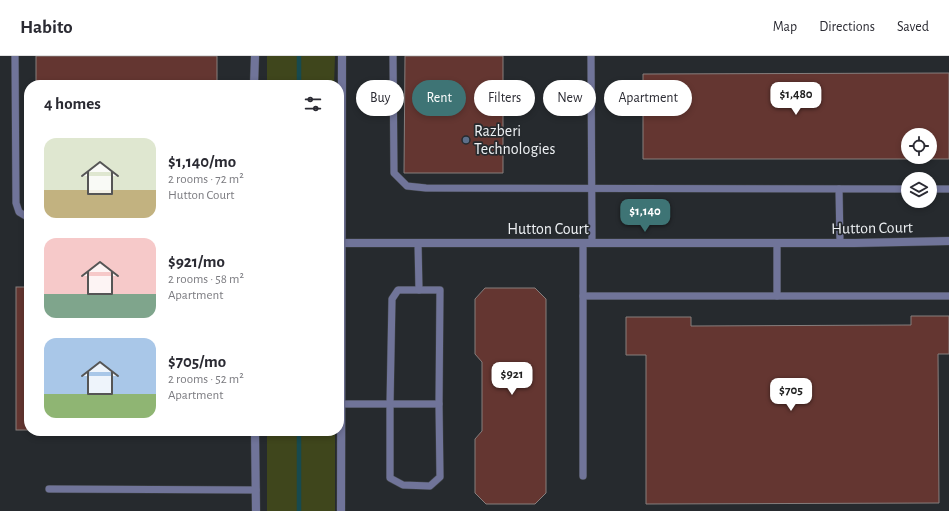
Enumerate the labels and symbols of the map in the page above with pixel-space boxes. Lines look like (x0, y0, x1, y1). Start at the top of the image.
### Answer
pin: $1,480 (763, 82, 829, 116)
place label: Razberi Technologies (474, 123, 555, 157)
marker: Razberi Technologies (461, 135, 471, 145)
pin: $1,140 (612, 199, 678, 233)
street label: Hutton Court (831, 219, 913, 237)
street label: Hutton Court (507, 221, 589, 237)
pin: $921 (488, 362, 536, 396)
pin: $705 (767, 378, 815, 412)

